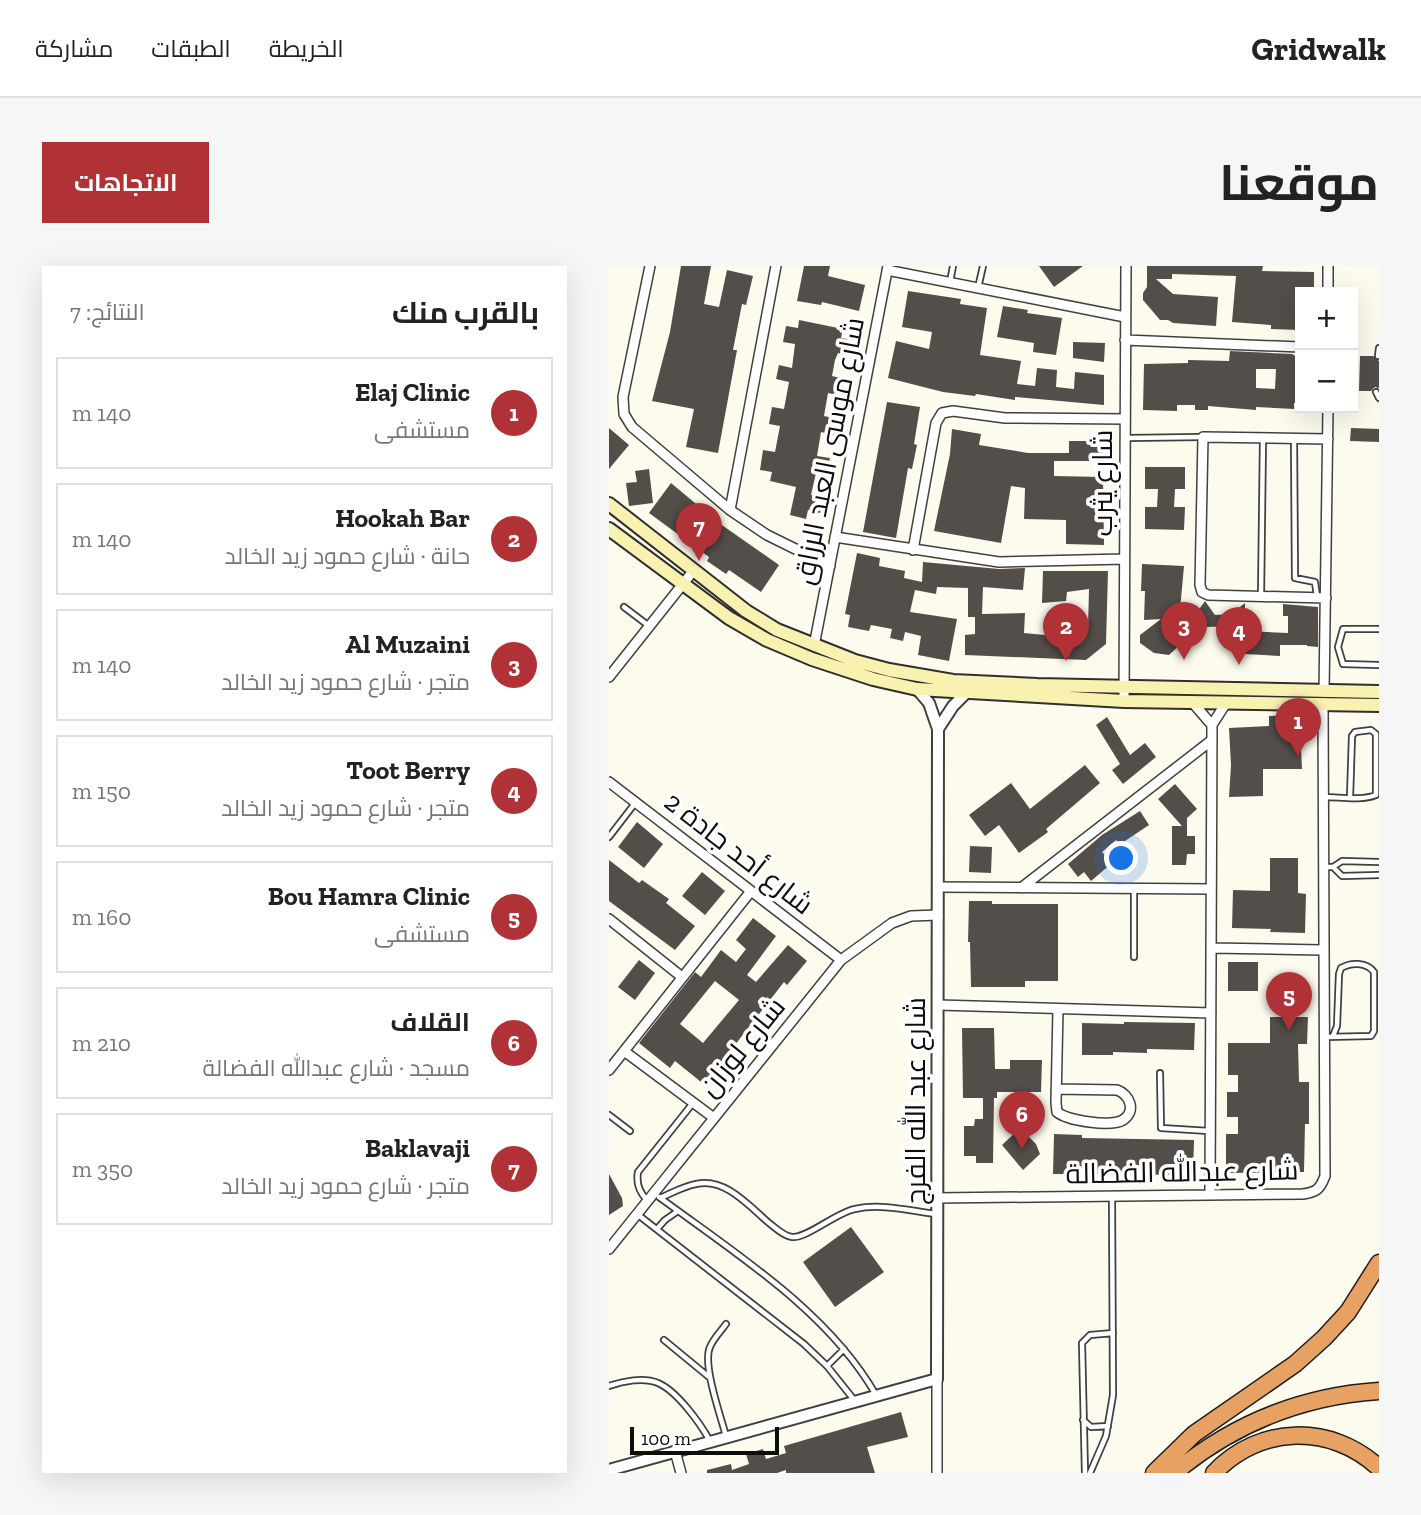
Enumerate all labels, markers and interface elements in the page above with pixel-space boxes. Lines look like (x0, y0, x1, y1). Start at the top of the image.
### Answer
text: Gridwalk (1251, 29, 1386, 68)
text: مشاركة (35, 34, 113, 63)
text: الطبقات (151, 34, 231, 63)
text: الخريطة (269, 34, 344, 63)
button: الاتجاهات (42, 142, 209, 223)
text: موقعنا (1219, 154, 1379, 213)
map controls (1295, 287, 1358, 413)
button: + (1295, 287, 1358, 350)
text: بالقرب منك (392, 295, 539, 331)
text: النتائج: 7 (70, 298, 145, 326)
street label: شارع موسى العبد الرزاق (787, 315, 873, 588)
button: − (1295, 350, 1358, 413)
text: Elaj Clinic (355, 376, 470, 408)
text: 140 m (72, 399, 132, 427)
text: 1 (509, 399, 519, 427)
text: مستشفى (374, 416, 470, 444)
street label: شارع يثرب (1086, 430, 1121, 536)
text: Hookah Bar (335, 502, 470, 534)
pin: 7 (676, 503, 722, 561)
text: 140 m (72, 525, 132, 553)
text: 2 (508, 525, 520, 553)
text: حانة · شارع حمود زيد الخالد (224, 542, 470, 570)
pin: 3 (1161, 602, 1207, 660)
pin: 2 (1043, 603, 1089, 661)
pin: 4 (1216, 607, 1262, 665)
text: Al Muzaini (345, 628, 470, 660)
text: 140 m (72, 651, 132, 679)
text: 3 (508, 651, 520, 679)
text: متجر · شارع حمود زيد الخالد (221, 668, 470, 696)
pin: 1 (1275, 698, 1321, 756)
text: Toot Berry (346, 754, 470, 786)
text: 150 m (72, 777, 131, 805)
text: 4 (507, 777, 521, 805)
street label: شارع أحد جادة 2 (657, 784, 820, 923)
text: متجر · شارع حمود زيد الخالد (221, 794, 470, 822)
your location (1104, 841, 1138, 875)
text: Bou Hamra Clinic (268, 880, 470, 912)
text: 160 m (72, 903, 131, 931)
text: 5 (508, 903, 520, 931)
text: مستشفى (374, 920, 470, 948)
pin: 5 (1266, 972, 1312, 1030)
street label: شارع لوزان (692, 991, 794, 1105)
street label: شارع عبد الله الفرج (897, 997, 934, 1205)
text: القلاف (390, 1006, 470, 1038)
text: 210 m (72, 1029, 131, 1057)
text: 6 (508, 1029, 520, 1057)
text: مسجد · شارع عبدالله الفضالة (202, 1054, 470, 1082)
pin: 6 (999, 1091, 1045, 1149)
text: Baklavaji (365, 1132, 470, 1164)
street label: شارع عبدالله الفضالة (1065, 1151, 1299, 1193)
text: 350 m (72, 1155, 133, 1183)
text: 7 (508, 1155, 520, 1183)
text: متجر · شارع حمود زيد الخالد (221, 1172, 470, 1200)
scale bar (630, 1424, 779, 1456)
text: 100 m (641, 1427, 691, 1450)

